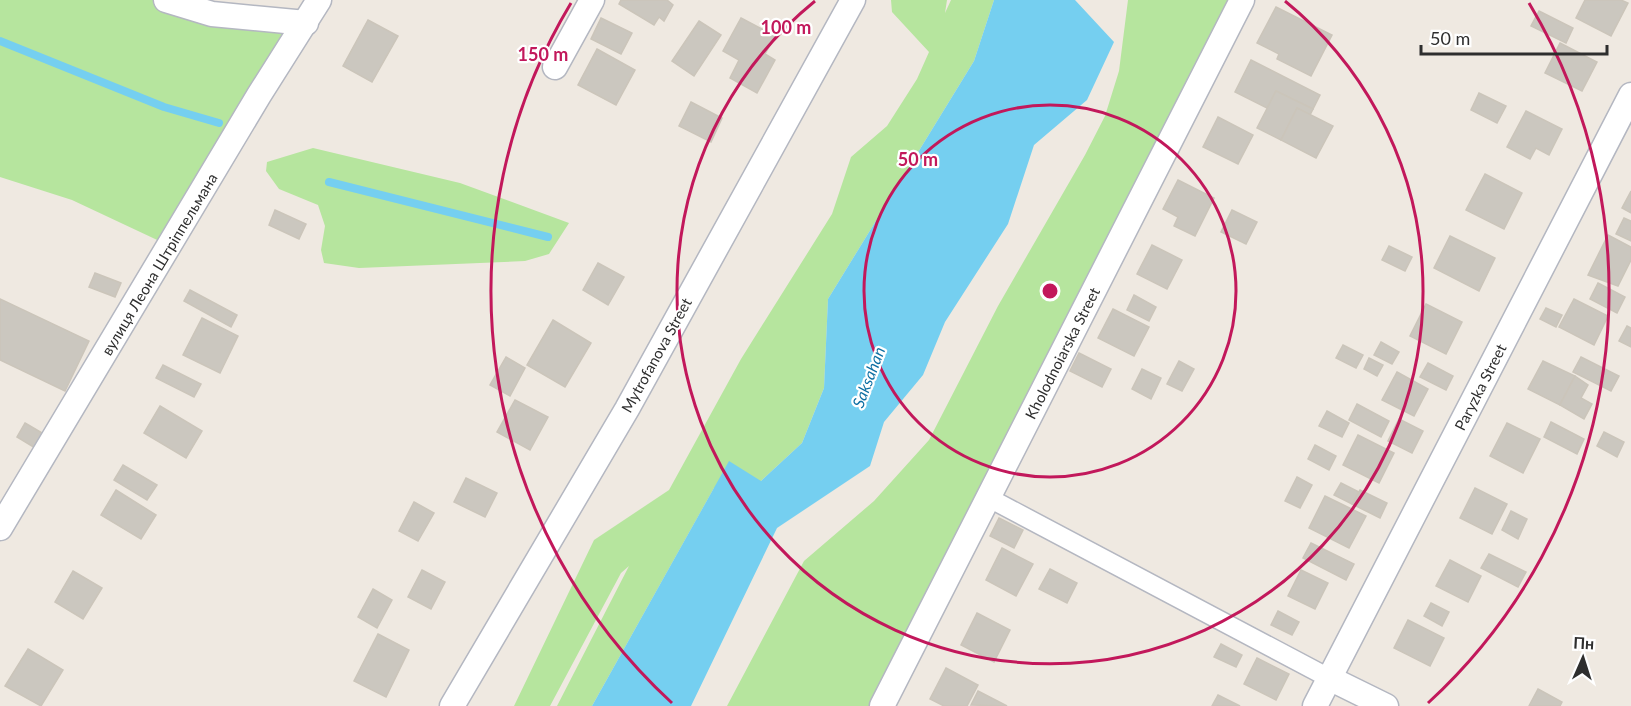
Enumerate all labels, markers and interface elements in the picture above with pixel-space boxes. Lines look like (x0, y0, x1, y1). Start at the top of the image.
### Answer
text: 100 m (761, 16, 811, 38)
scale bar (1421, 18, 1607, 56)
text: 50 m (1430, 27, 1470, 49)
text: 150 m (518, 43, 568, 65)
text: 50 m (898, 148, 938, 170)
street label: вулиця Леона Штріппельмана (97, 170, 221, 358)
centre of rings (1040, 281, 1060, 301)
street label: Kholodnoiarska Street (1021, 284, 1103, 422)
street label: Mytrofanova Street (617, 294, 695, 415)
street label: Paryzka Street (1451, 340, 1510, 433)
water label: Saksahan (848, 344, 888, 410)
north arrow (1553, 628, 1613, 688)
text: Пн (1573, 632, 1595, 653)

